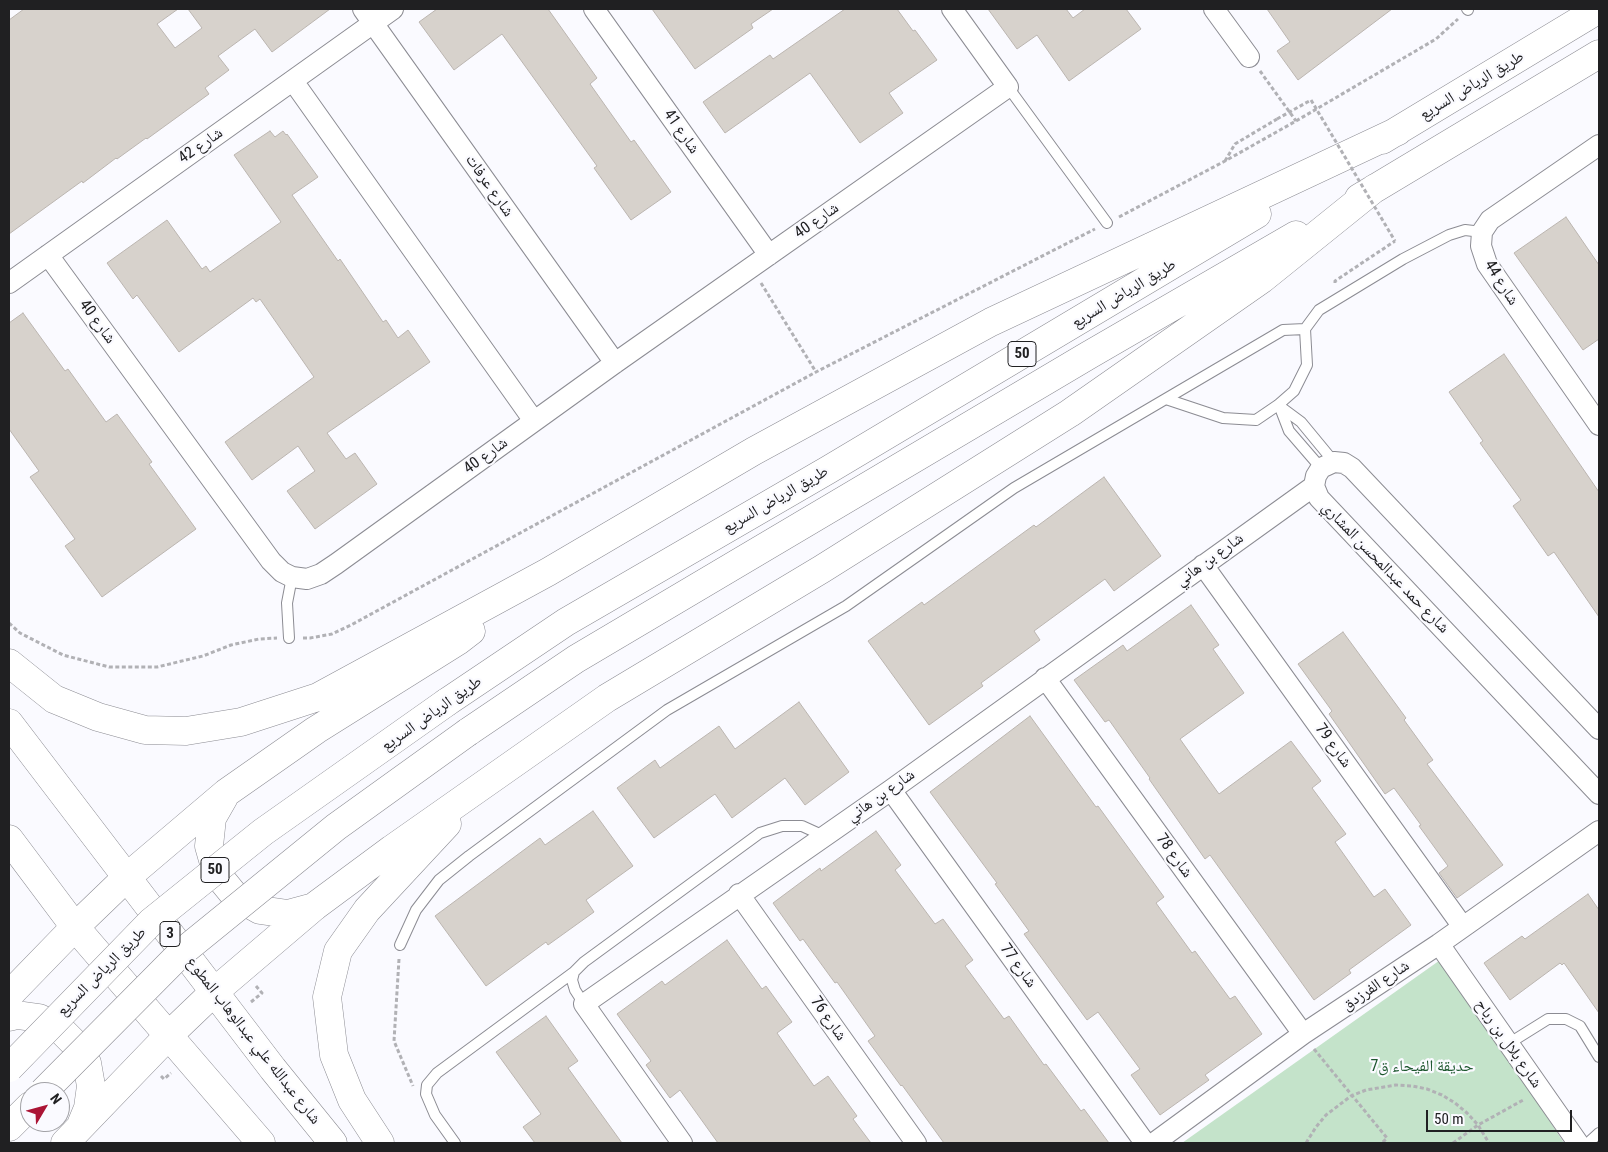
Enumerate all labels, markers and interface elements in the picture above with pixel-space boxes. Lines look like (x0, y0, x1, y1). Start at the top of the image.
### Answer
street label: طريق الرياض السريع (1416, 47, 1528, 125)
street label: شارع 41 (659, 106, 703, 158)
street label: شارع 42 (175, 124, 227, 168)
street label: شارع عرفات (461, 151, 517, 221)
street label: شارع 40 (791, 199, 843, 243)
street label: طريق الرياض السريع (1068, 255, 1180, 333)
street label: شارع 44 (1480, 257, 1522, 309)
street label: شارع 40 (75, 296, 119, 348)
road number: 50 (1008, 342, 1036, 366)
street label: شارع 40 (460, 434, 512, 478)
street label: طريق الرياض السريع (720, 462, 832, 538)
street label: شارع حمد عبدالمحسن المشاري (1317, 498, 1453, 638)
street label: شارع بن هاني (1172, 529, 1248, 591)
street label: طريق الرياض السريع (378, 672, 486, 756)
street label: شارع 79 (1311, 720, 1355, 772)
street label: شارع بن هاني (843, 765, 919, 827)
street label: شارع 78 (1152, 830, 1196, 882)
road number: 50 (201, 858, 229, 882)
road number: 3 (160, 922, 180, 946)
street label: طريق الرياض السريع (53, 923, 151, 1021)
street label: شارع 77 (996, 940, 1040, 992)
street label: شارع عبدالله علي عبدالوهاب المطوع (182, 953, 324, 1129)
street label: شارع الفرزدق (1339, 956, 1413, 1016)
street label: شارع 76 (806, 993, 850, 1045)
street label: شارع بلال بن رباح (1470, 996, 1546, 1092)
park label: حديقة الفيحاء ق7 (1370, 1057, 1474, 1077)
north arrow (20, 1082, 70, 1132)
text: N (47, 1090, 65, 1107)
scale bar (1428, 1100, 1574, 1132)
text: 50 m (1434, 1110, 1464, 1128)

